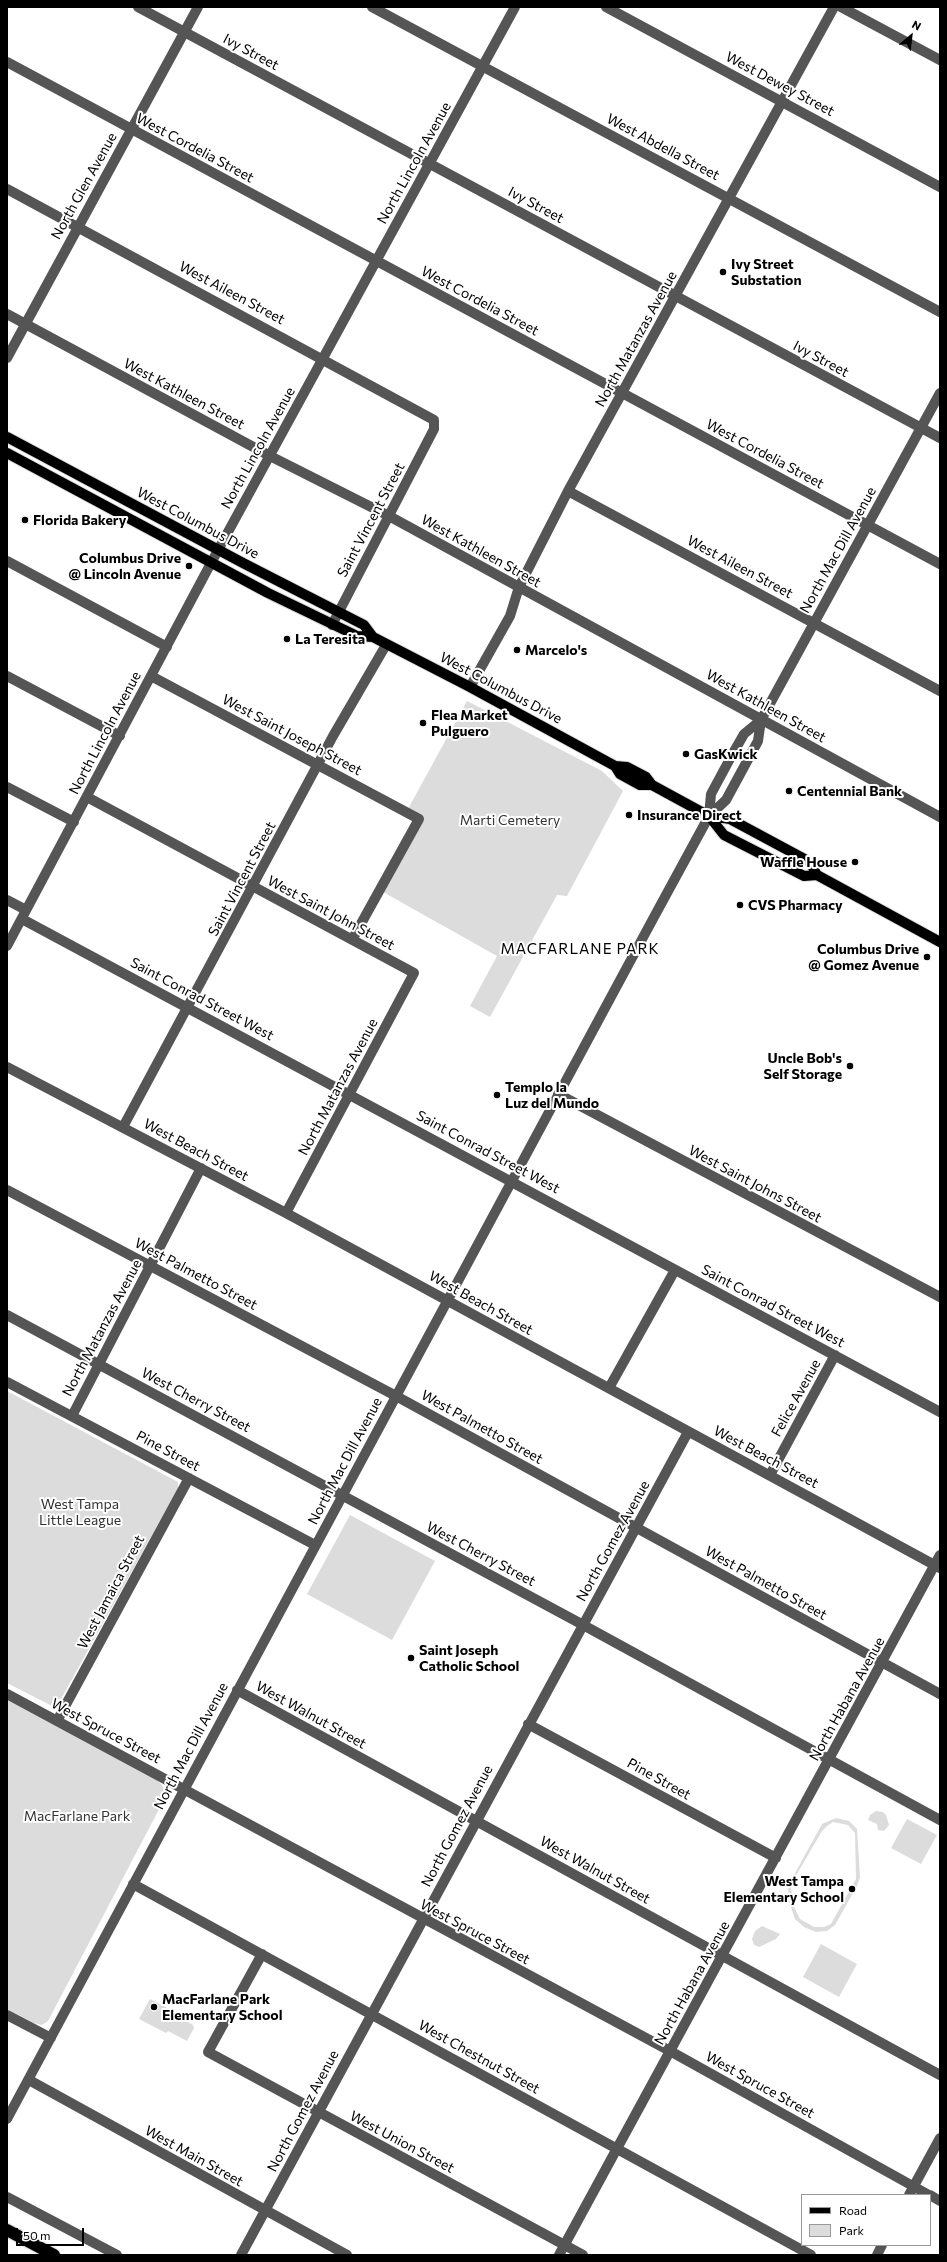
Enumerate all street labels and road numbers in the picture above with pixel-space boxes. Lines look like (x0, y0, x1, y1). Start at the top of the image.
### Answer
street label: Ivy Street (220, 30, 282, 74)
street label: West Dewey Street (723, 48, 837, 120)
street label: North Lincoln Avenue (373, 99, 455, 227)
street label: West Cordelia Street (133, 110, 257, 186)
street label: West Abdella Street (604, 110, 722, 184)
street label: North Glen Avenue (48, 130, 120, 242)
street label: Ivy Street (505, 183, 567, 227)
street label: West Aileen Street (176, 258, 288, 328)
street label: West Cordelia Street (418, 263, 542, 339)
street label: North Matanzas Avenue (592, 268, 680, 410)
street label: Ivy Street (790, 337, 852, 381)
street label: West Kathleen Street (121, 355, 247, 433)
street label: North Lincoln Avenue (217, 384, 299, 512)
street label: West Cordelia Street (703, 416, 827, 492)
street label: Saint Vincent Street (334, 460, 408, 580)
street label: West Columbus Drive (134, 484, 262, 562)
street label: North Mac Dill Avenue (796, 484, 880, 616)
street label: West Kathleen Street (418, 511, 544, 591)
street label: West Aileen Street (684, 532, 796, 602)
street label: West Columbus Drive (437, 649, 565, 727)
street label: West Kathleen Street (703, 666, 829, 746)
street label: North Lincoln Avenue (65, 669, 145, 797)
street label: West Saint Joseph Street (219, 691, 365, 779)
street label: Saint Vincent Street (205, 819, 279, 939)
street label: West Saint John Street (264, 872, 398, 954)
street label: Saint Conrad Street West (127, 954, 277, 1044)
street label: North Matanzas Avenue (295, 1016, 381, 1158)
street label: Saint Conrad Street West (413, 1107, 563, 1197)
street label: West Beach Street (141, 1115, 251, 1185)
street label: West Saint Johns Street (686, 1142, 824, 1226)
street label: West Palmetto Street (132, 1235, 260, 1313)
street label: North Matanzas Avenue (59, 1257, 145, 1399)
street label: Saint Conrad Street West (698, 1261, 848, 1351)
street label: West Beach Street (426, 1267, 536, 1339)
street label: Felice Avenue (768, 1356, 824, 1440)
street label: West Cherry Street (139, 1364, 253, 1436)
street label: West Palmetto Street (418, 1387, 546, 1467)
street label: North Mac Dill Avenue (304, 1395, 386, 1527)
street label: West Beach Street (711, 1422, 821, 1492)
street label: Pine Street (133, 1427, 203, 1475)
street label: North Gomez Avenue (573, 1478, 653, 1604)
street label: West Cherry Street (424, 1518, 538, 1590)
street label: West Jamaica Street (74, 1532, 148, 1652)
street label: West Palmetto Street (702, 1543, 830, 1623)
street label: North Habana Avenue (806, 1634, 888, 1764)
street label: West Walnut Street (253, 1678, 369, 1752)
street label: North Mac Dill Avenue (150, 1680, 232, 1812)
street label: West Spruce Street (48, 1695, 164, 1767)
street label: Pine Street (624, 1755, 694, 1803)
street label: North Gomez Avenue (418, 1762, 496, 1890)
street label: West Walnut Street (537, 1833, 653, 1907)
street label: West Spruce Street (417, 1896, 533, 1968)
street label: North Habana Avenue (651, 1918, 733, 2048)
street label: West Chestnut Street (415, 2017, 543, 2097)
street label: North Gomez Avenue (264, 2047, 342, 2175)
street label: West Spruce Street (703, 2048, 817, 2122)
street label: West Union Street (347, 2107, 457, 2177)
street label: West Main Street (142, 2122, 246, 2190)

